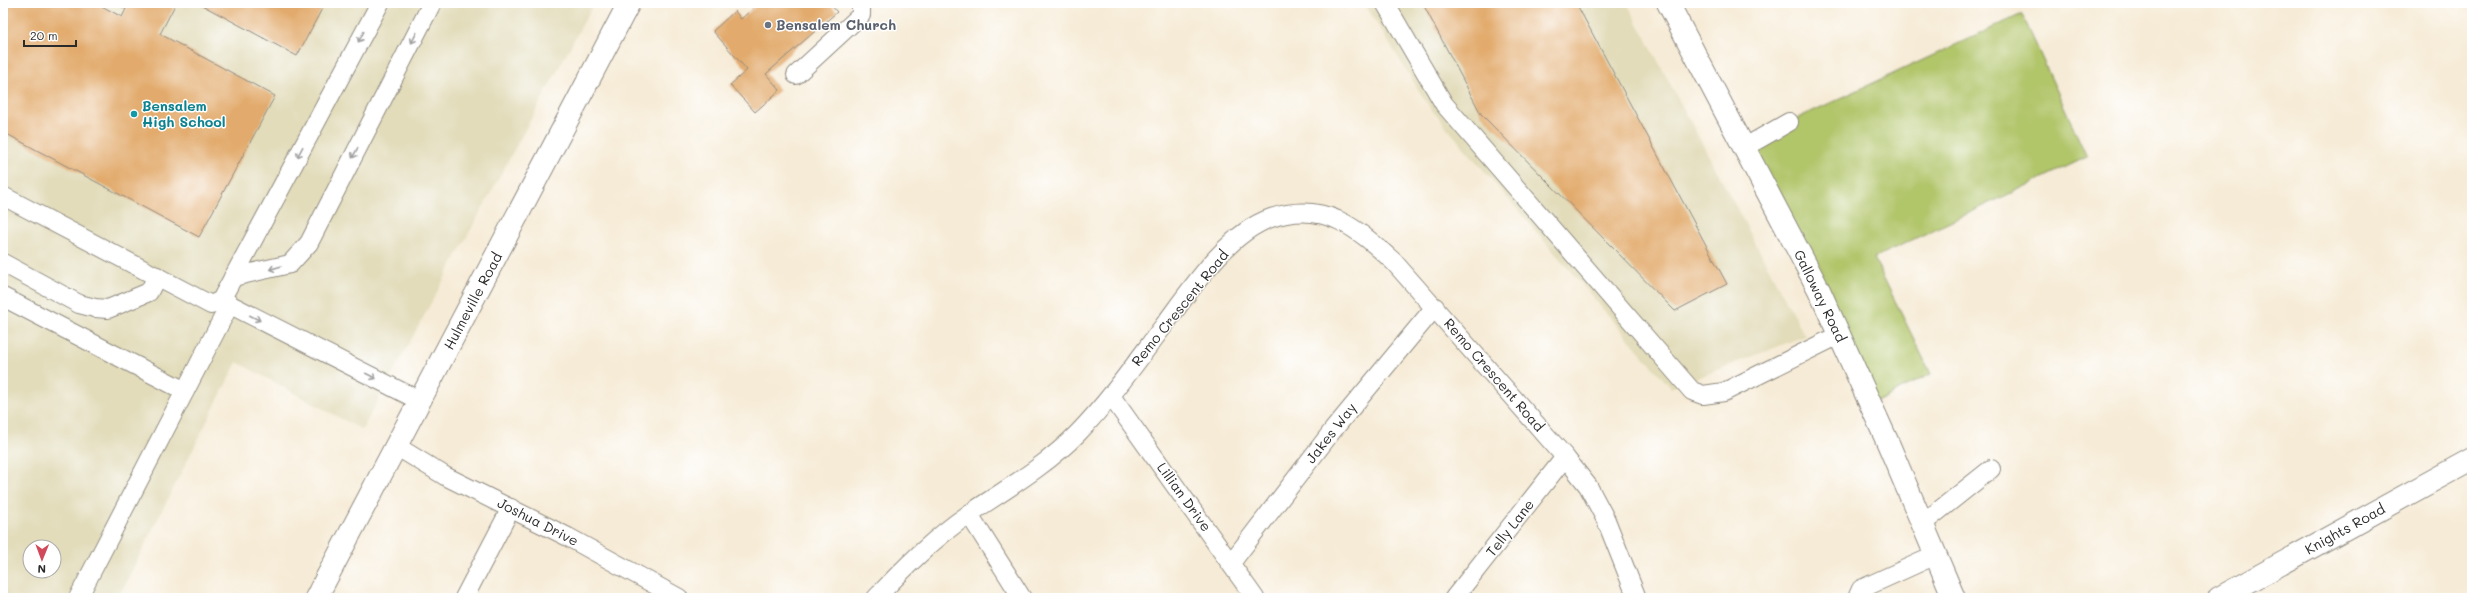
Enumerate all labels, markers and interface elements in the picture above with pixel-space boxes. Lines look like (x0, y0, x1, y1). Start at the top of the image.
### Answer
place label: Bensalem Church (776, 15, 896, 34)
marker: Bensalem Church (763, 20, 773, 30)
scale bar (24, 22, 76, 48)
text: 20 m (30, 27, 58, 43)
one-way arrow (357, 31, 365, 43)
one-way arrow (410, 32, 417, 44)
place label: Bensalem High School (142, 96, 226, 131)
marker: Bensalem High School (129, 109, 139, 119)
one-way arrow (296, 146, 303, 158)
one-way arrow (350, 147, 358, 159)
street label: Remo Crescent Road (1127, 246, 1232, 370)
street label: Galloway Road (1790, 246, 1851, 345)
street label: Hulmeville Road (439, 249, 506, 353)
one-way arrow (269, 265, 282, 272)
one-way arrow (249, 314, 261, 322)
street label: Remo Crescent Road (1440, 314, 1549, 435)
one-way arrow (365, 373, 377, 381)
street label: Jakes Way (1301, 398, 1360, 467)
street label: Lillian Drive (1153, 458, 1216, 535)
street label: Joshua Drive (494, 493, 582, 550)
street label: Telly Lane (1481, 495, 1538, 560)
street label: Knights Road (2301, 499, 2388, 558)
north arrow (22, 539, 62, 579)
text: N (38, 562, 46, 577)

